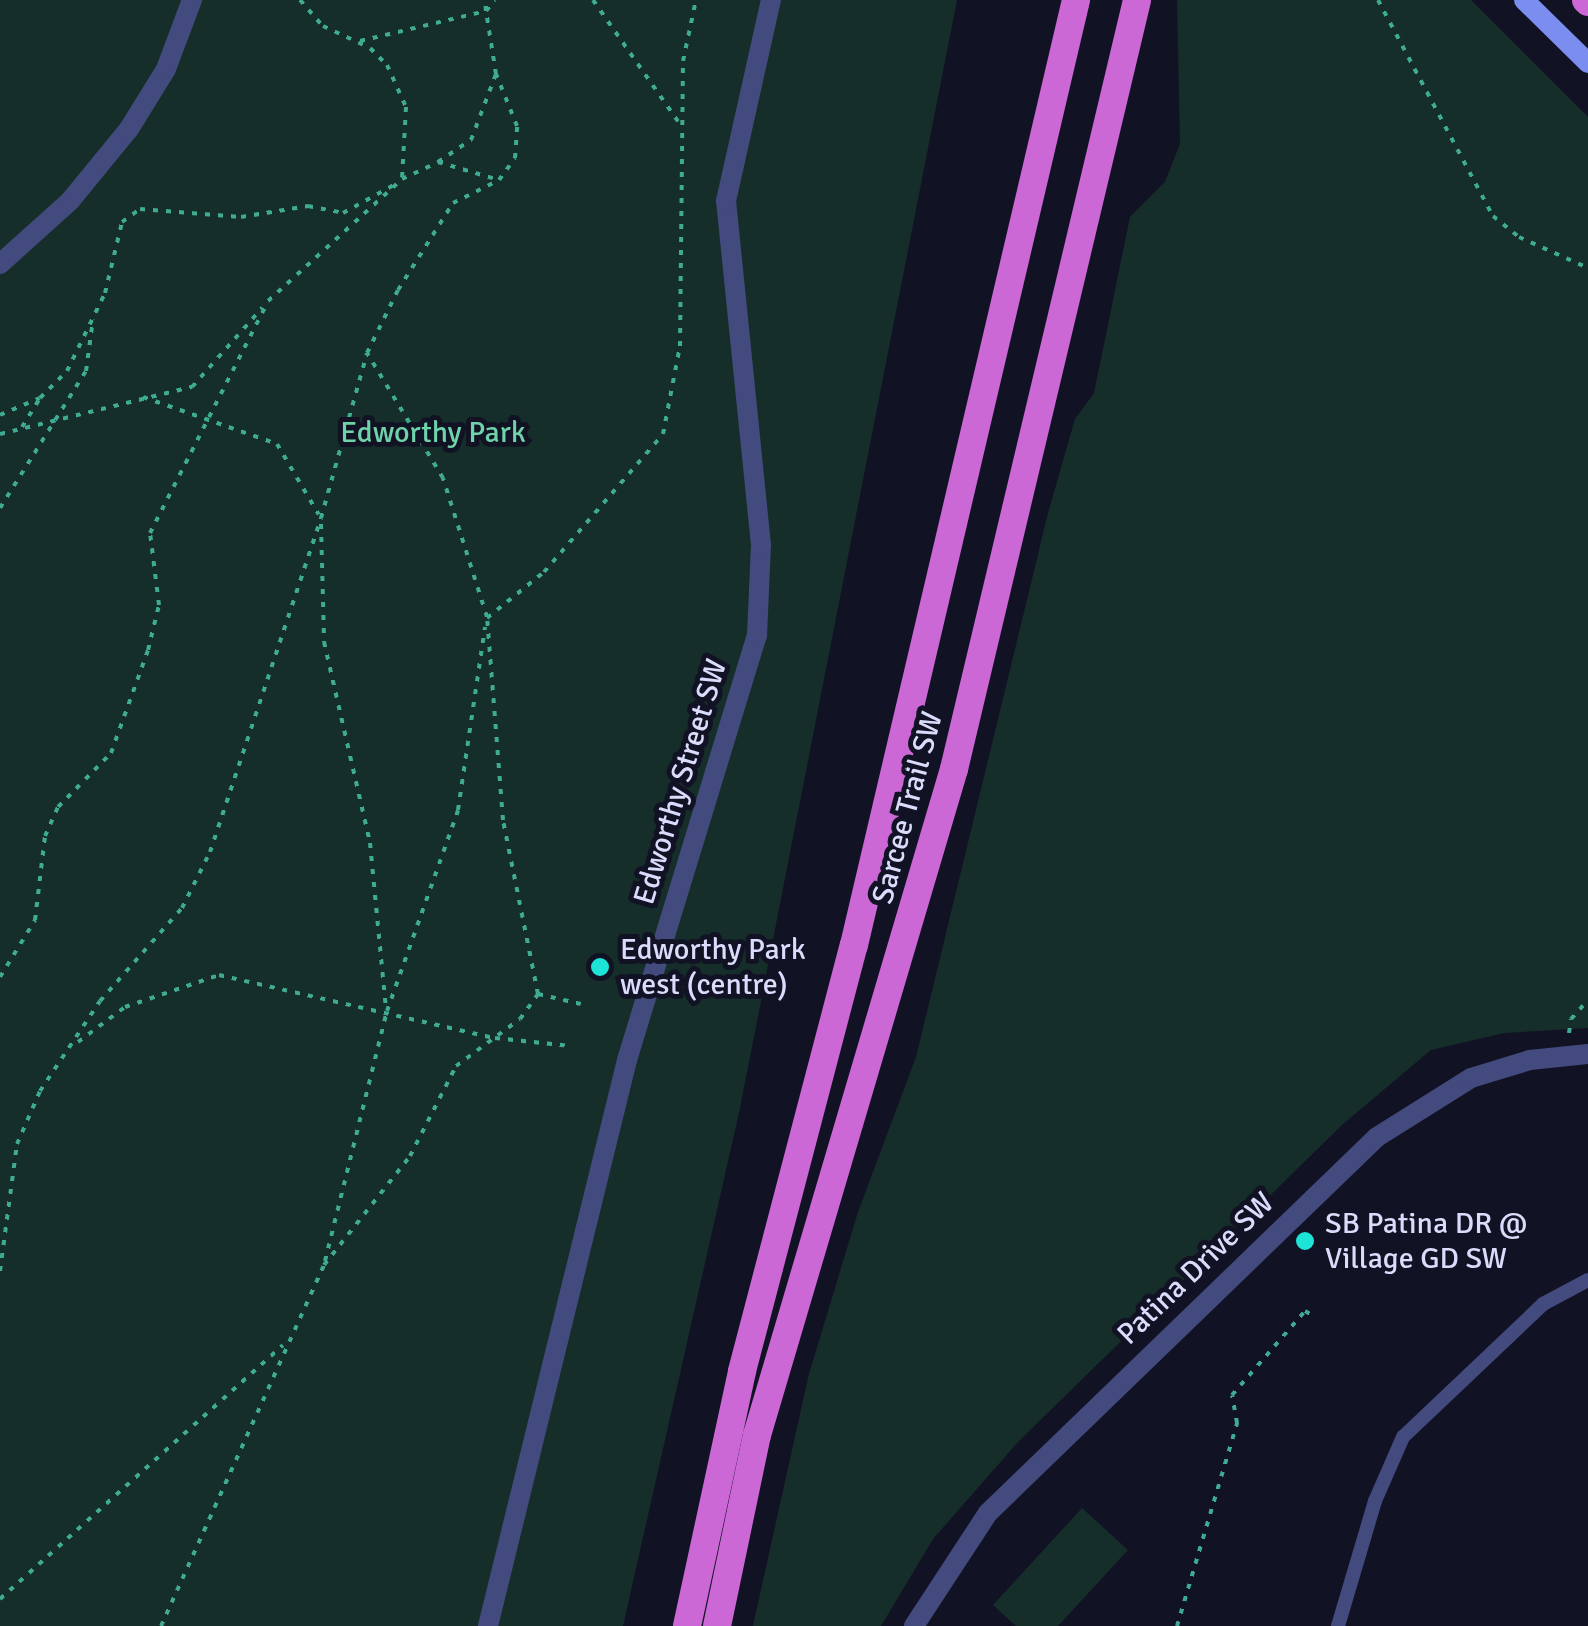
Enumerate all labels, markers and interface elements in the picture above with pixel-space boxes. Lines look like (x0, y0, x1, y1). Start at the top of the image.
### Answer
park label: Edworthy Park (340, 415, 526, 451)
street label: Edworthy Street SW (627, 655, 735, 909)
street label: Sarcee Trail SW (865, 708, 951, 908)
place label: Edworthy Park west (centre) (620, 932, 806, 1002)
marker: Edworthy Park west (centre) (589, 956, 611, 978)
street label: Patina Drive SW (1110, 1185, 1282, 1353)
place label: SB Patina DR @ Village GD SW (1325, 1206, 1527, 1276)
marker: SB Patina DR @ Village GD SW (1294, 1230, 1316, 1252)

